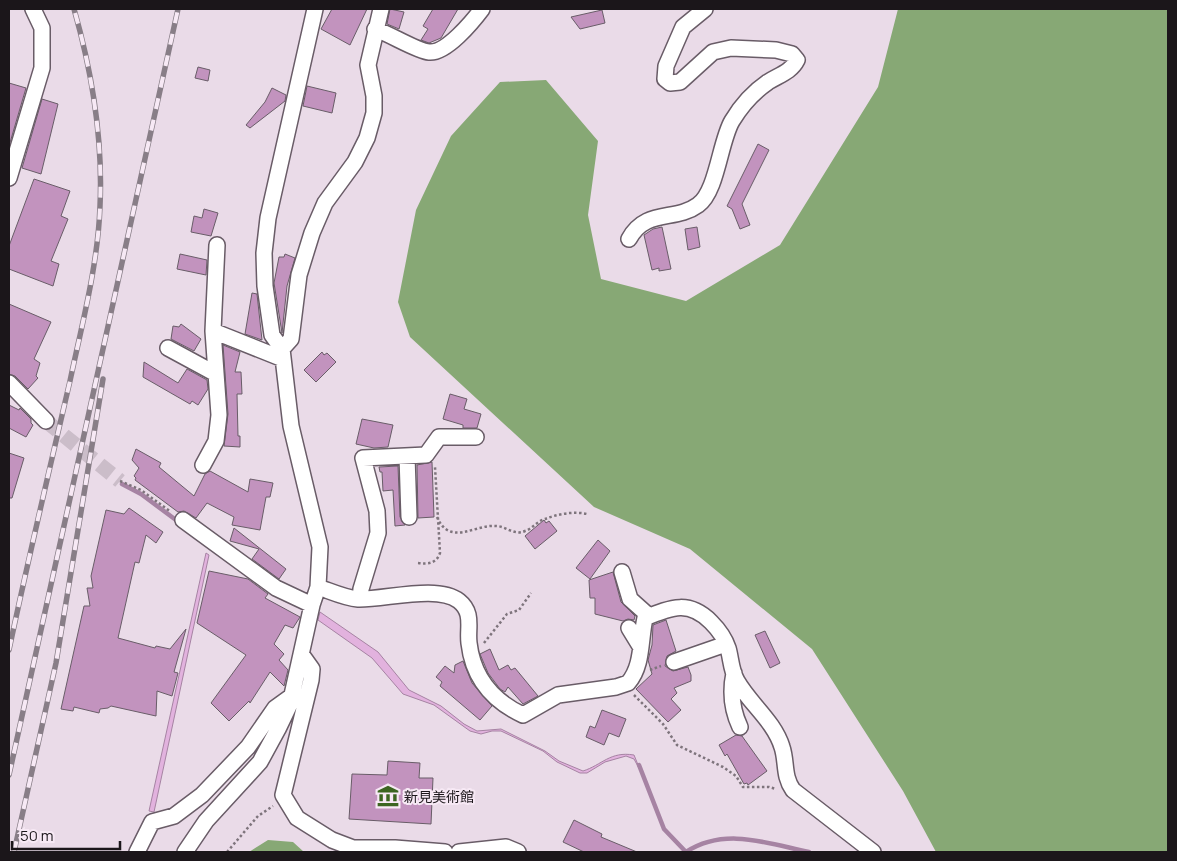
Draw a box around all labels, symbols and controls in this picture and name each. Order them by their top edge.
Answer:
museum icon: 新見美術館 [375,783,401,809]
place label: 新見美術館 [404,787,474,806]
scale bar [12,818,120,850]
text: 50 m [20,825,54,846]

